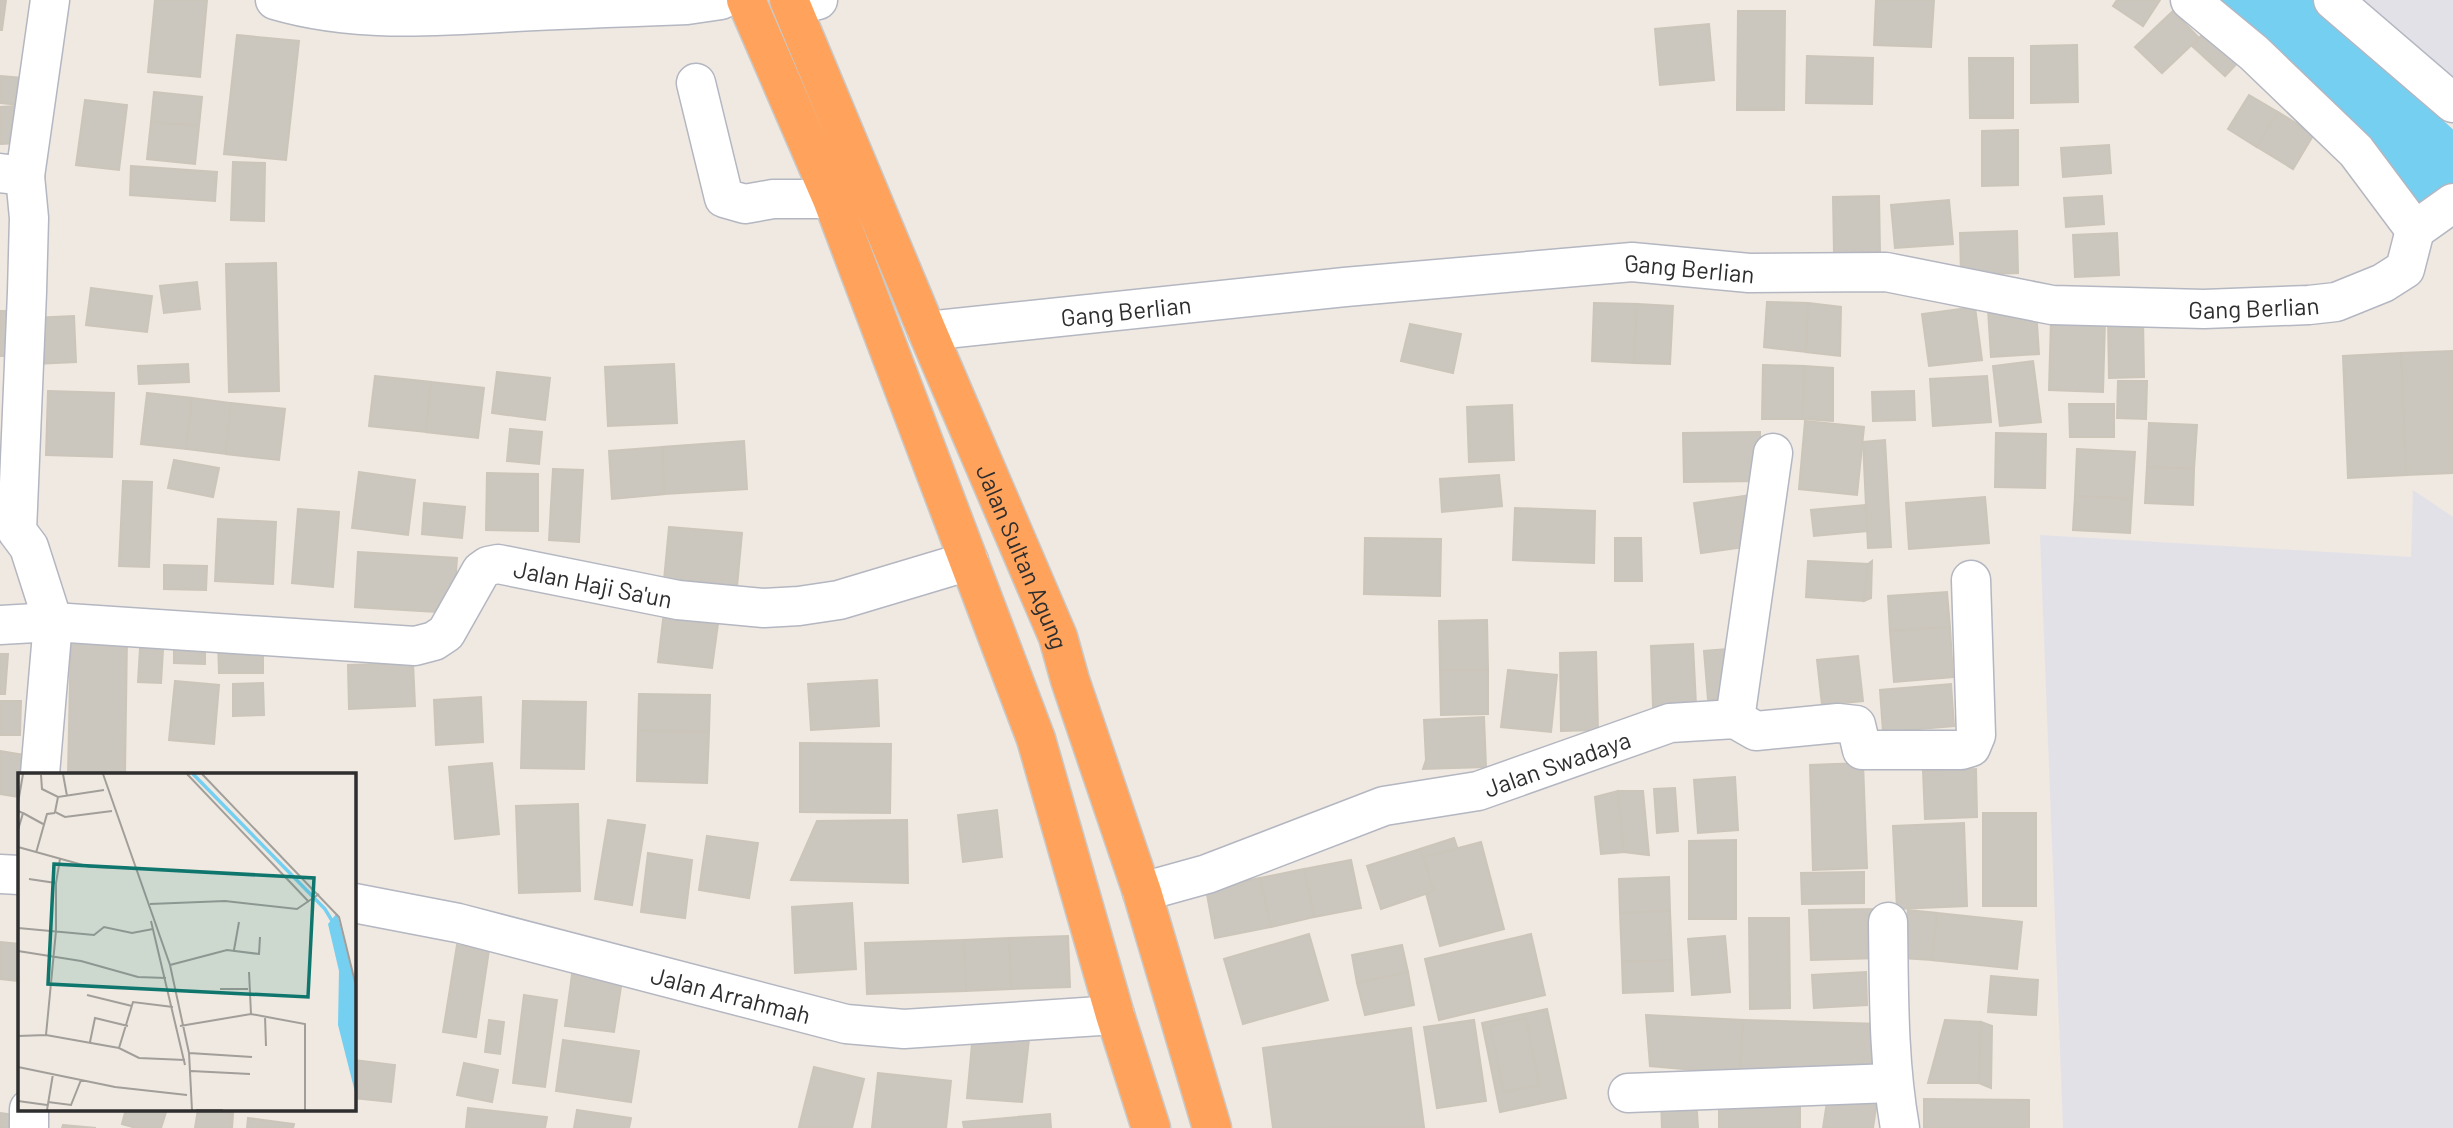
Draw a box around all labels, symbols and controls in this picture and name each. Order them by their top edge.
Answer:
street label: Gang Berlian [1623,247,1756,288]
street label: Gang Berlian [1059,289,1192,331]
street label: Gang Berlian [2188,289,2321,324]
street label: Jalan Sultan Agung [971,460,1075,652]
street label: Jalan Haji Sa'un [511,553,675,613]
street label: Jalan Swadaya [1480,724,1634,802]
inset map [18,773,355,1110]
street label: Jalan Arrahmah [648,959,814,1029]

